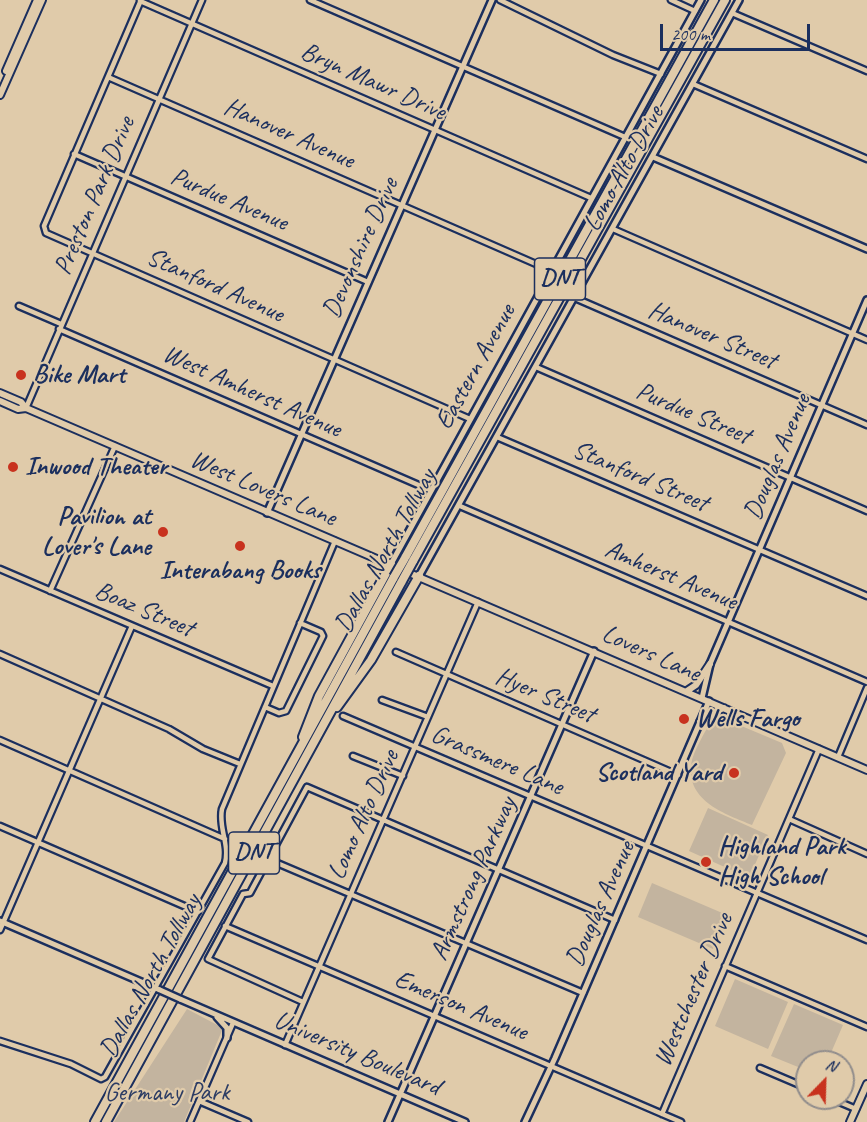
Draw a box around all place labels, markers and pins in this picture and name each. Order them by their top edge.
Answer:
place label: Bike Mart [33,359,125,391]
marker: Bike Mart [14,368,28,382]
place label: Inwood Theater [25,451,167,483]
marker: Inwood Theater [6,460,20,474]
place label: Pavilion at Lover's Lane [42,501,151,562]
marker: Pavilion at Lover's Lane [156,525,170,539]
marker: Interabang Books [233,539,247,553]
place label: Interabang Books [160,555,320,587]
place label: Wells Fargo [696,703,800,735]
marker: Wells Fargo [677,712,691,726]
place label: Scotland Yard [596,757,722,789]
marker: Scotland Yard [727,766,741,780]
place label: Highland Park High School [718,831,846,892]
marker: Highland Park High School [699,855,713,869]

